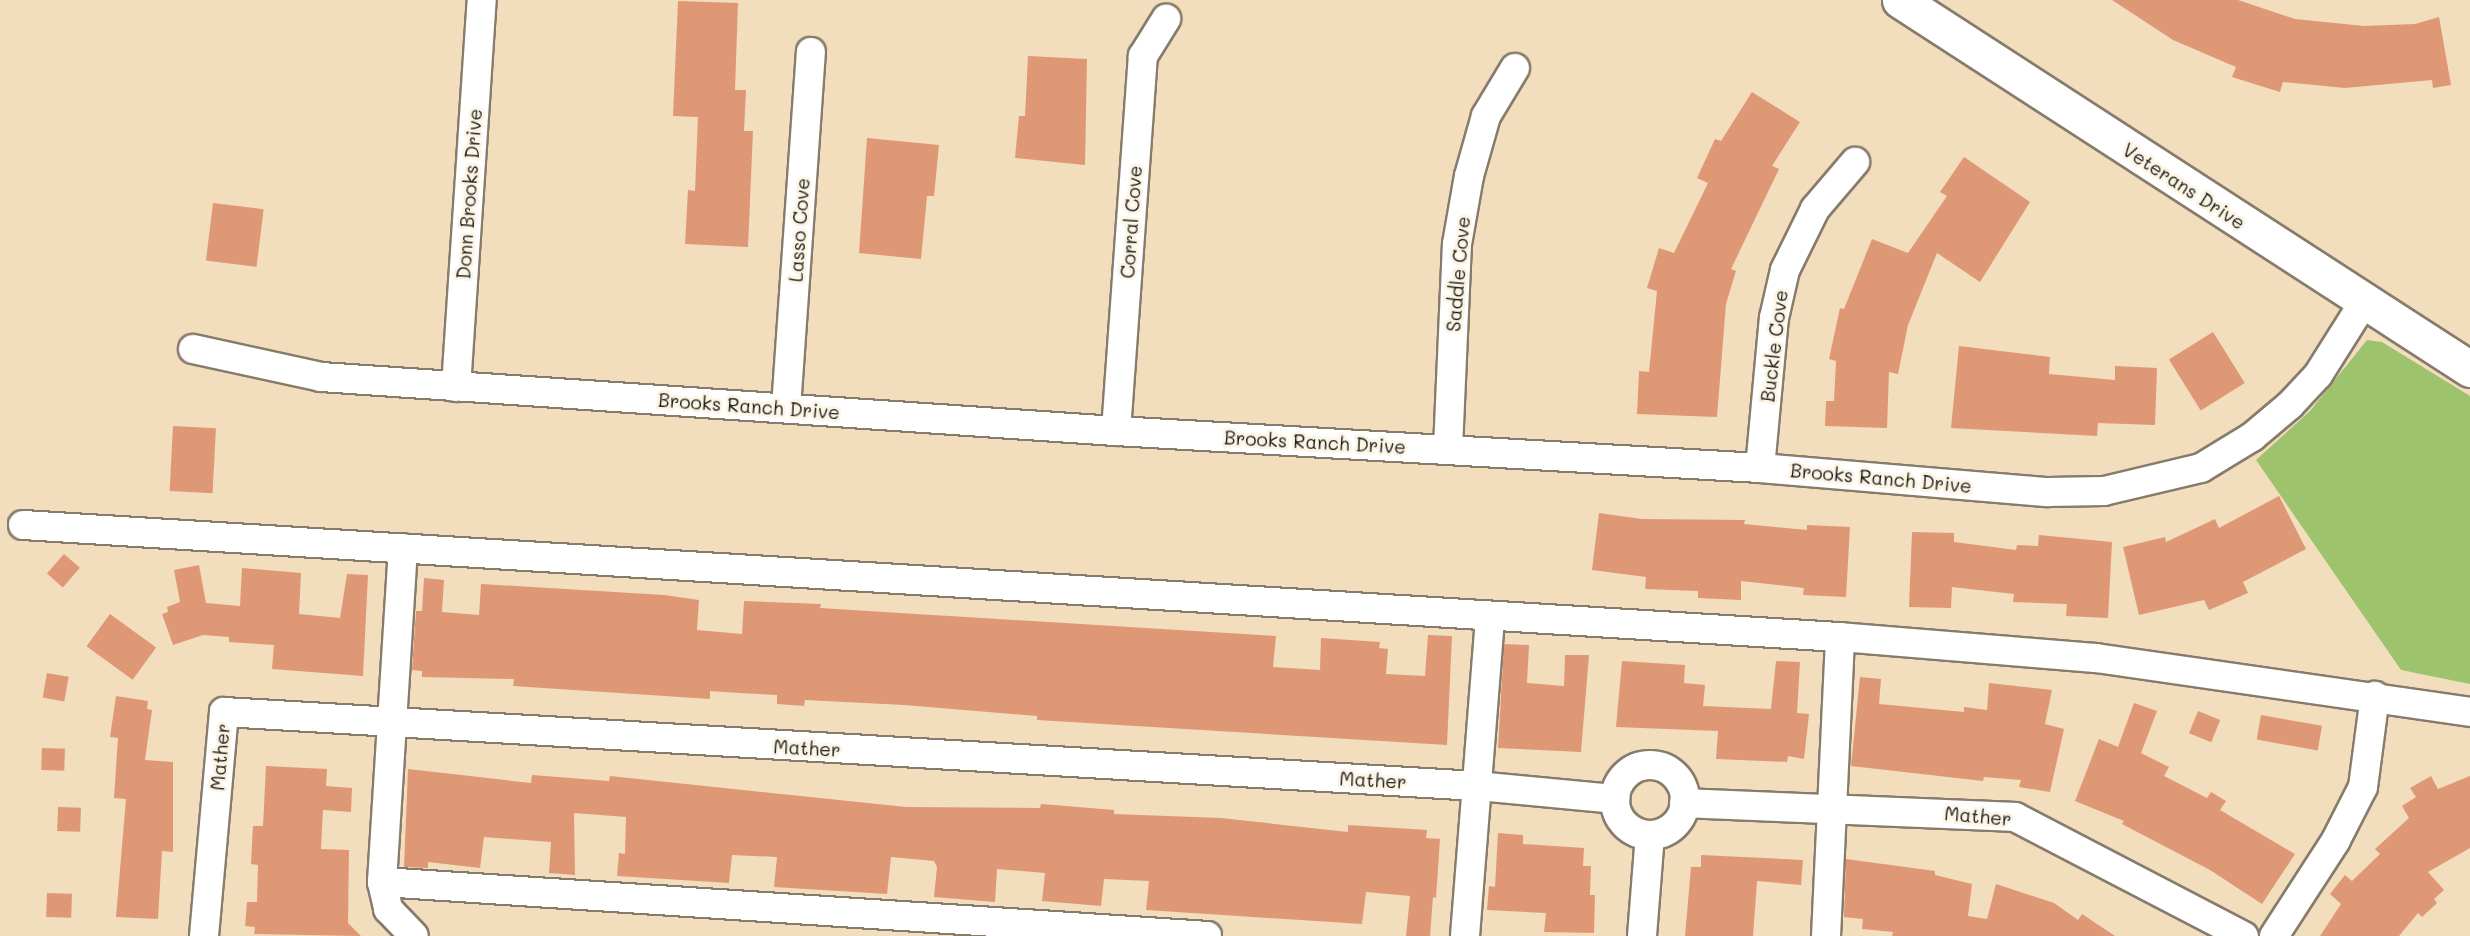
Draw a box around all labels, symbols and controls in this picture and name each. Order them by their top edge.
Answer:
street label: Donn Brooks Drive [452,108,486,280]
street label: Veterans Drive [2118,138,2250,234]
street label: Corral Cove [1116,165,1146,279]
street label: Lasso Cove [784,177,814,283]
street label: Saddle Cove [1442,215,1474,333]
street label: Buckle Cove [1756,289,1792,403]
street label: Brooks Ranch Drive [657,388,841,424]
street label: Brooks Ranch Drive [1224,426,1406,458]
street label: Brooks Ranch Drive [1789,459,1973,497]
street label: Mather [206,722,234,792]
street label: Mather [773,735,841,761]
street label: Mather [1339,767,1407,793]
street label: Mather [1943,802,2013,830]

